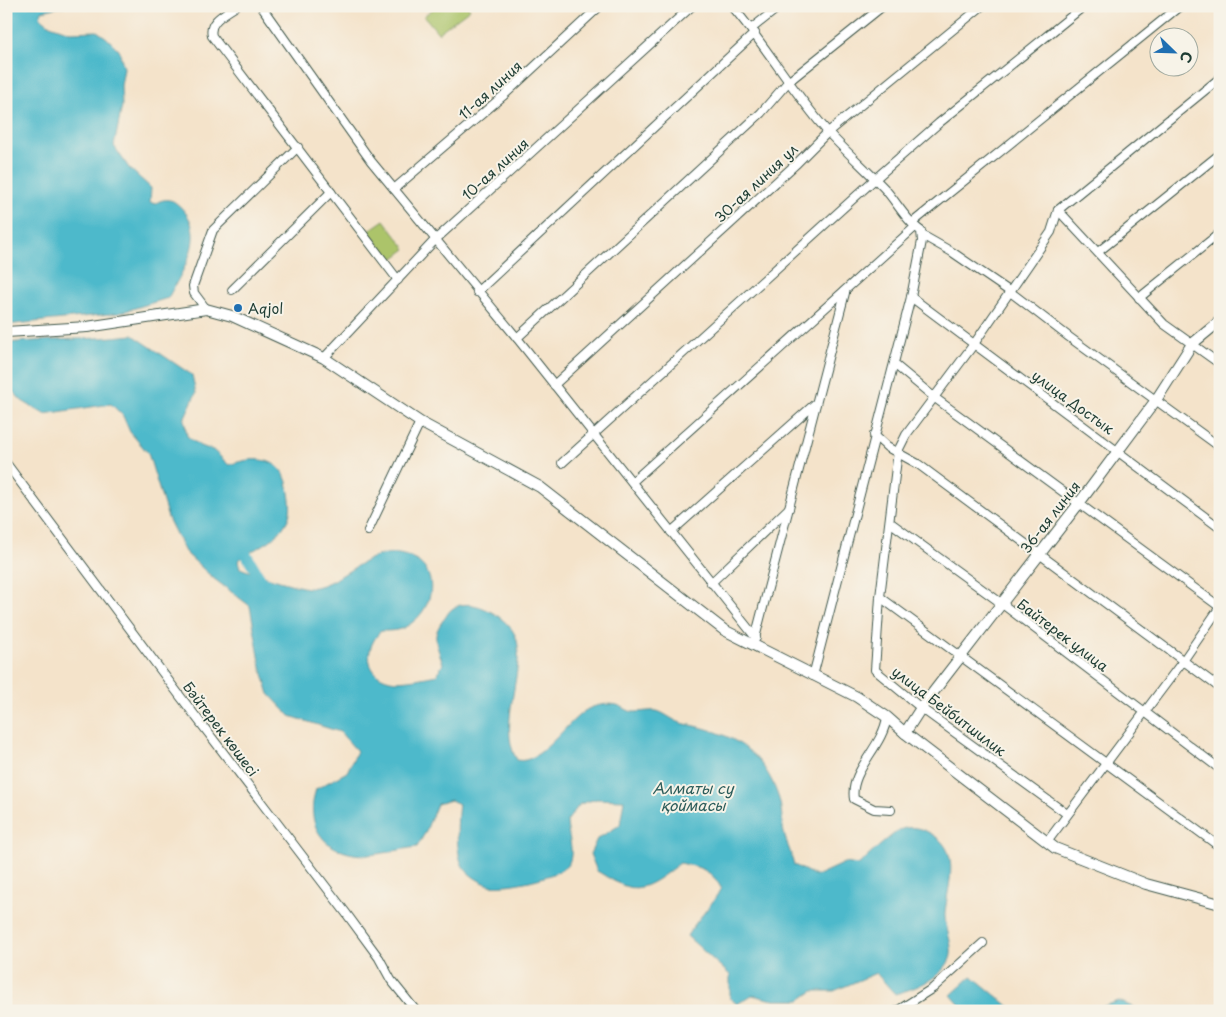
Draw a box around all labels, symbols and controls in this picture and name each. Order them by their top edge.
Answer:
north arrow [1148,28,1198,78]
text: С [1175,48,1198,66]
street label: 11-ая линия [453,56,527,124]
street label: 10-ая линия [457,133,533,205]
street label: 30-ая линия ул [710,139,802,227]
place label: Aqjol [248,298,283,319]
marker: Aqjol [232,302,244,314]
street label: улица Достык [1027,365,1119,439]
street label: 36-ая линия [1015,476,1085,558]
street label: Байтерек улица [1013,594,1113,676]
street label: улица Бейбитшилик [887,661,1011,761]
street label: Бәйтерек көшесі [178,677,264,781]
water label: Алматы су қоймасы [653,776,735,816]

